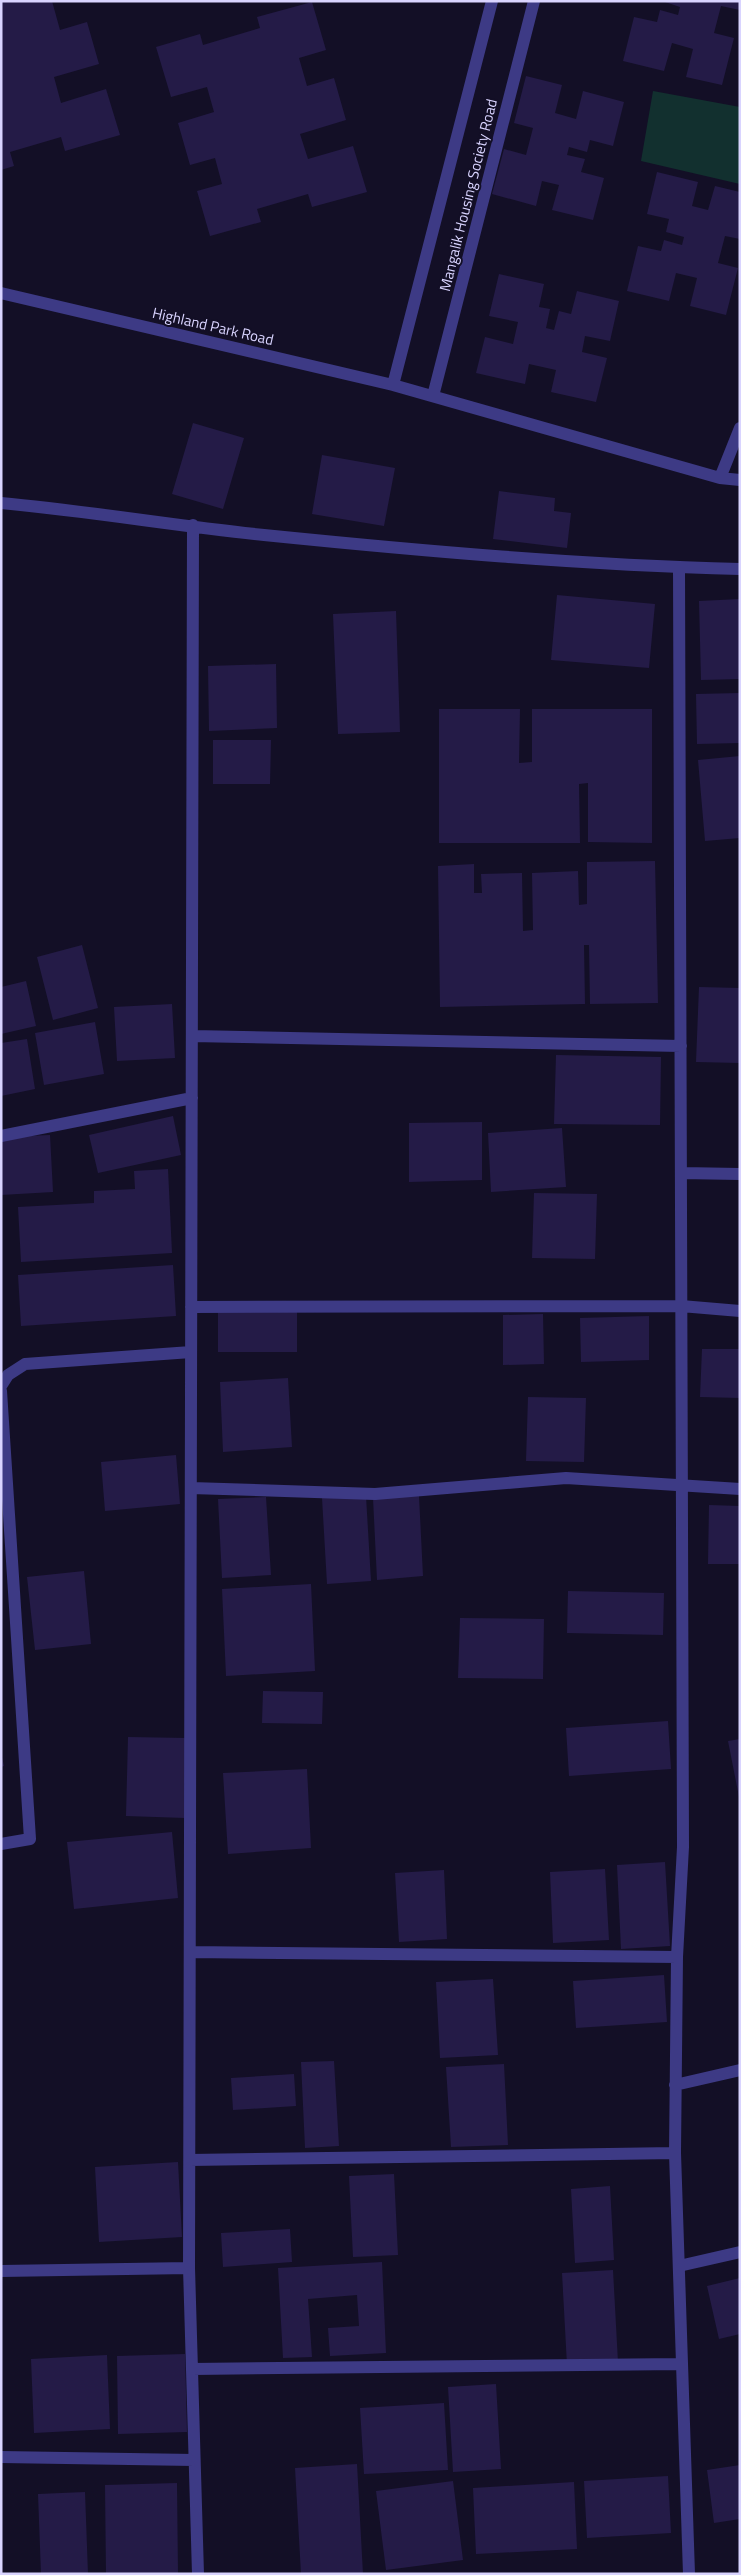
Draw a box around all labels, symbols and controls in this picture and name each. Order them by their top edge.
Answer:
street label: Mangalik Housing Society Road [433,96,503,294]
street label: Highland Park Road [150,301,276,351]

